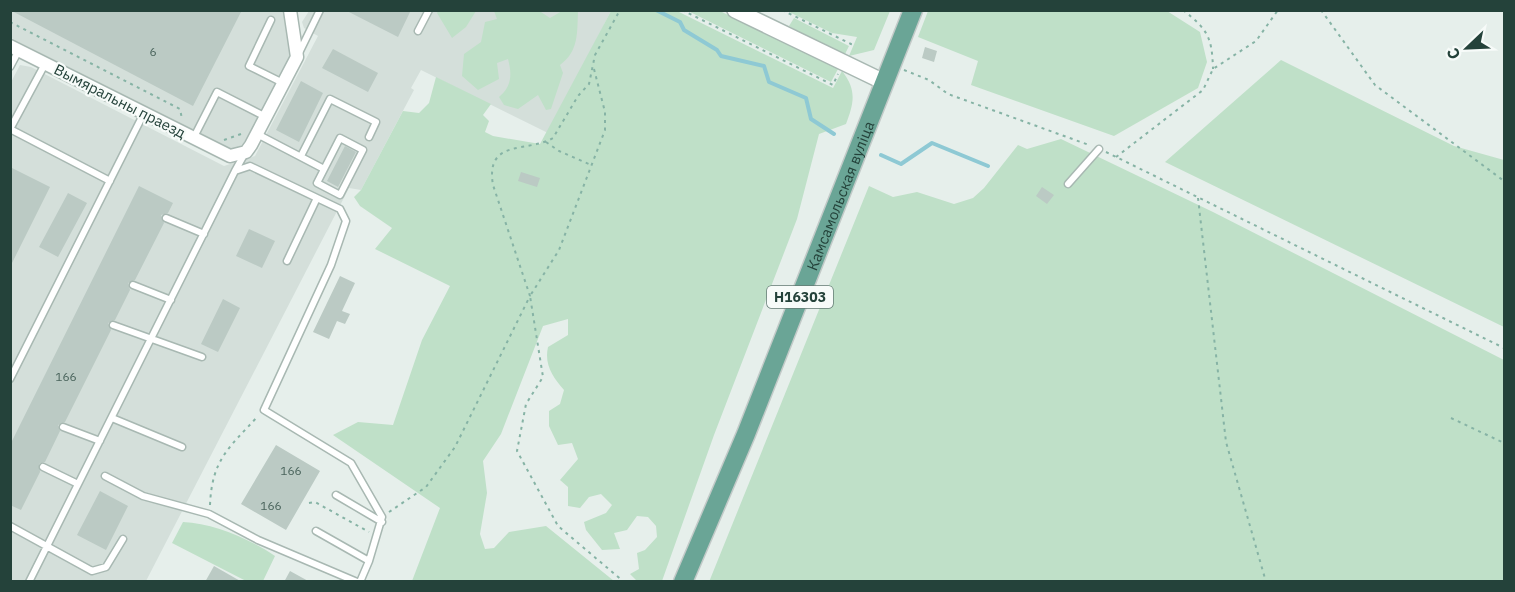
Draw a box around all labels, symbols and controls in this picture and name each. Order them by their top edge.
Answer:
north arrow [1437,18,1497,78]
house number: 6 [149,44,157,59]
text: С [1442,45,1464,63]
street label: Вымяральны праезд [51,60,189,143]
street label: Камсамольская вуліца [802,118,878,273]
road number: Н16303 [767,286,833,308]
house number: 166 [55,369,77,384]
house number: 166 [280,463,302,478]
house number: 166 [260,498,282,513]

